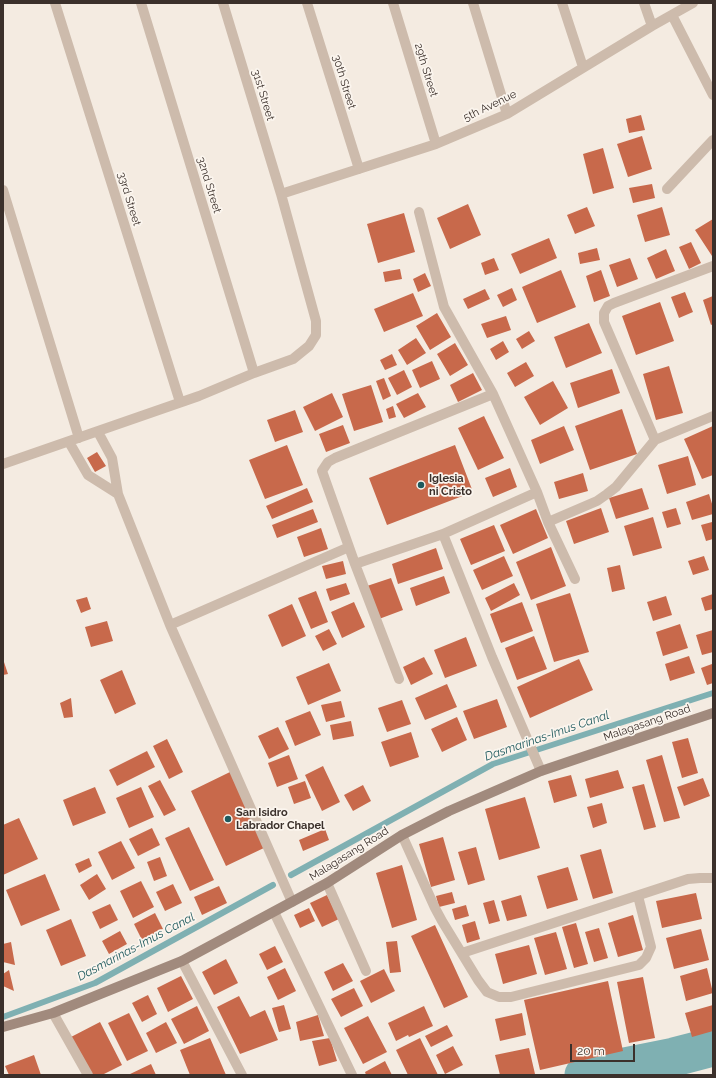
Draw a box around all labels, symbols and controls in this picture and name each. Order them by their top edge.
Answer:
street label: 29th Street [412,41,440,99]
street label: 30th Street [330,53,358,111]
street label: 31st Street [249,68,277,122]
street label: 5th Avenue [461,87,519,125]
street label: 32nd Street [194,155,224,215]
street label: 33rd Street [115,170,143,228]
place label: Iglesia ni Cristo [429,472,472,498]
marker: Iglesia ni Cristo [416,480,426,490]
street label: Malagasang Road [602,702,692,744]
water label: Dasmarinas-Imus Canal [483,708,611,764]
place label: San Isidro Labrador Chapel [236,806,324,832]
marker: San Isidro Labrador Chapel [223,814,233,824]
street label: Malagasang Road [307,824,391,884]
water label: Dasmarinas-Imus Canal [75,910,197,984]
scale bar [572,1036,637,1062]
text: 20 m [577,1044,605,1058]

